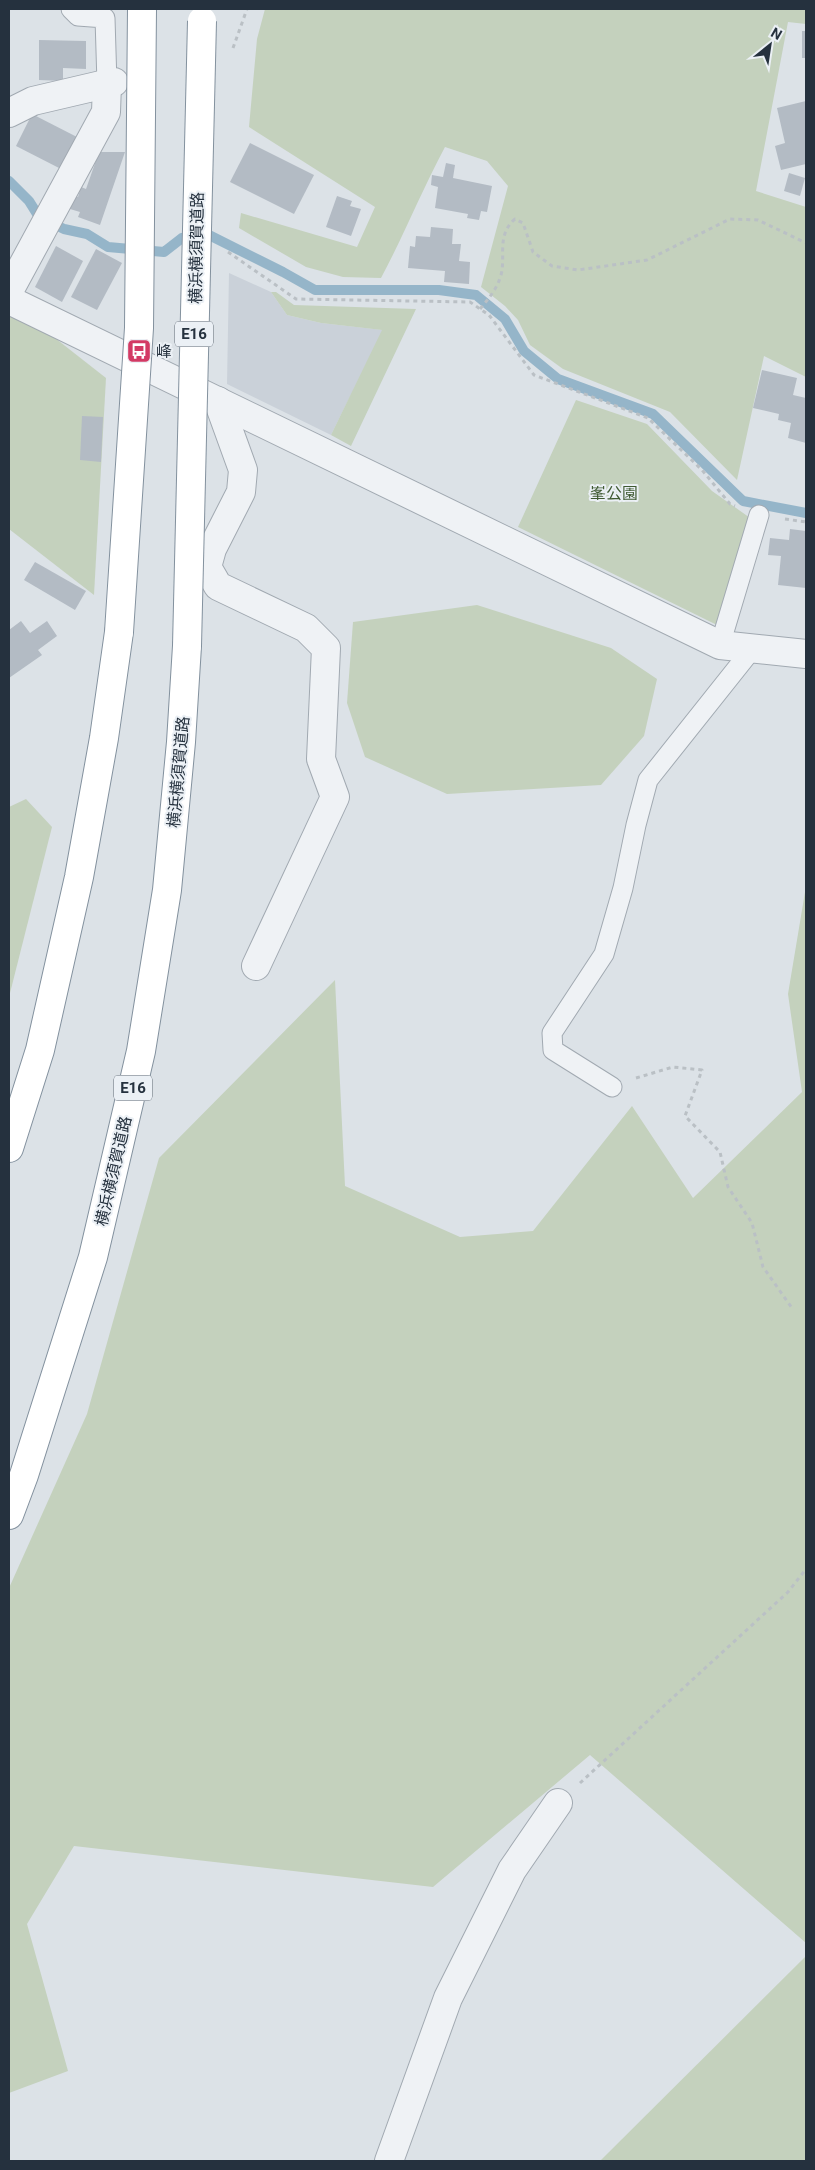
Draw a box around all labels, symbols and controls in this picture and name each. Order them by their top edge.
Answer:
north arrow [745,20,795,70]
text: N [768,24,785,43]
street label: 横浜横須賀道路 [186,192,207,304]
road number: E16 [175,322,213,346]
bus stop icon: 峰 [126,338,152,364]
place label: 峰 [156,342,172,361]
park label: 峯公園 [590,484,638,503]
street label: 横浜横須賀道路 [164,715,193,829]
road number: E16 [114,1076,152,1100]
street label: 横浜横須賀道路 [92,1114,135,1228]

